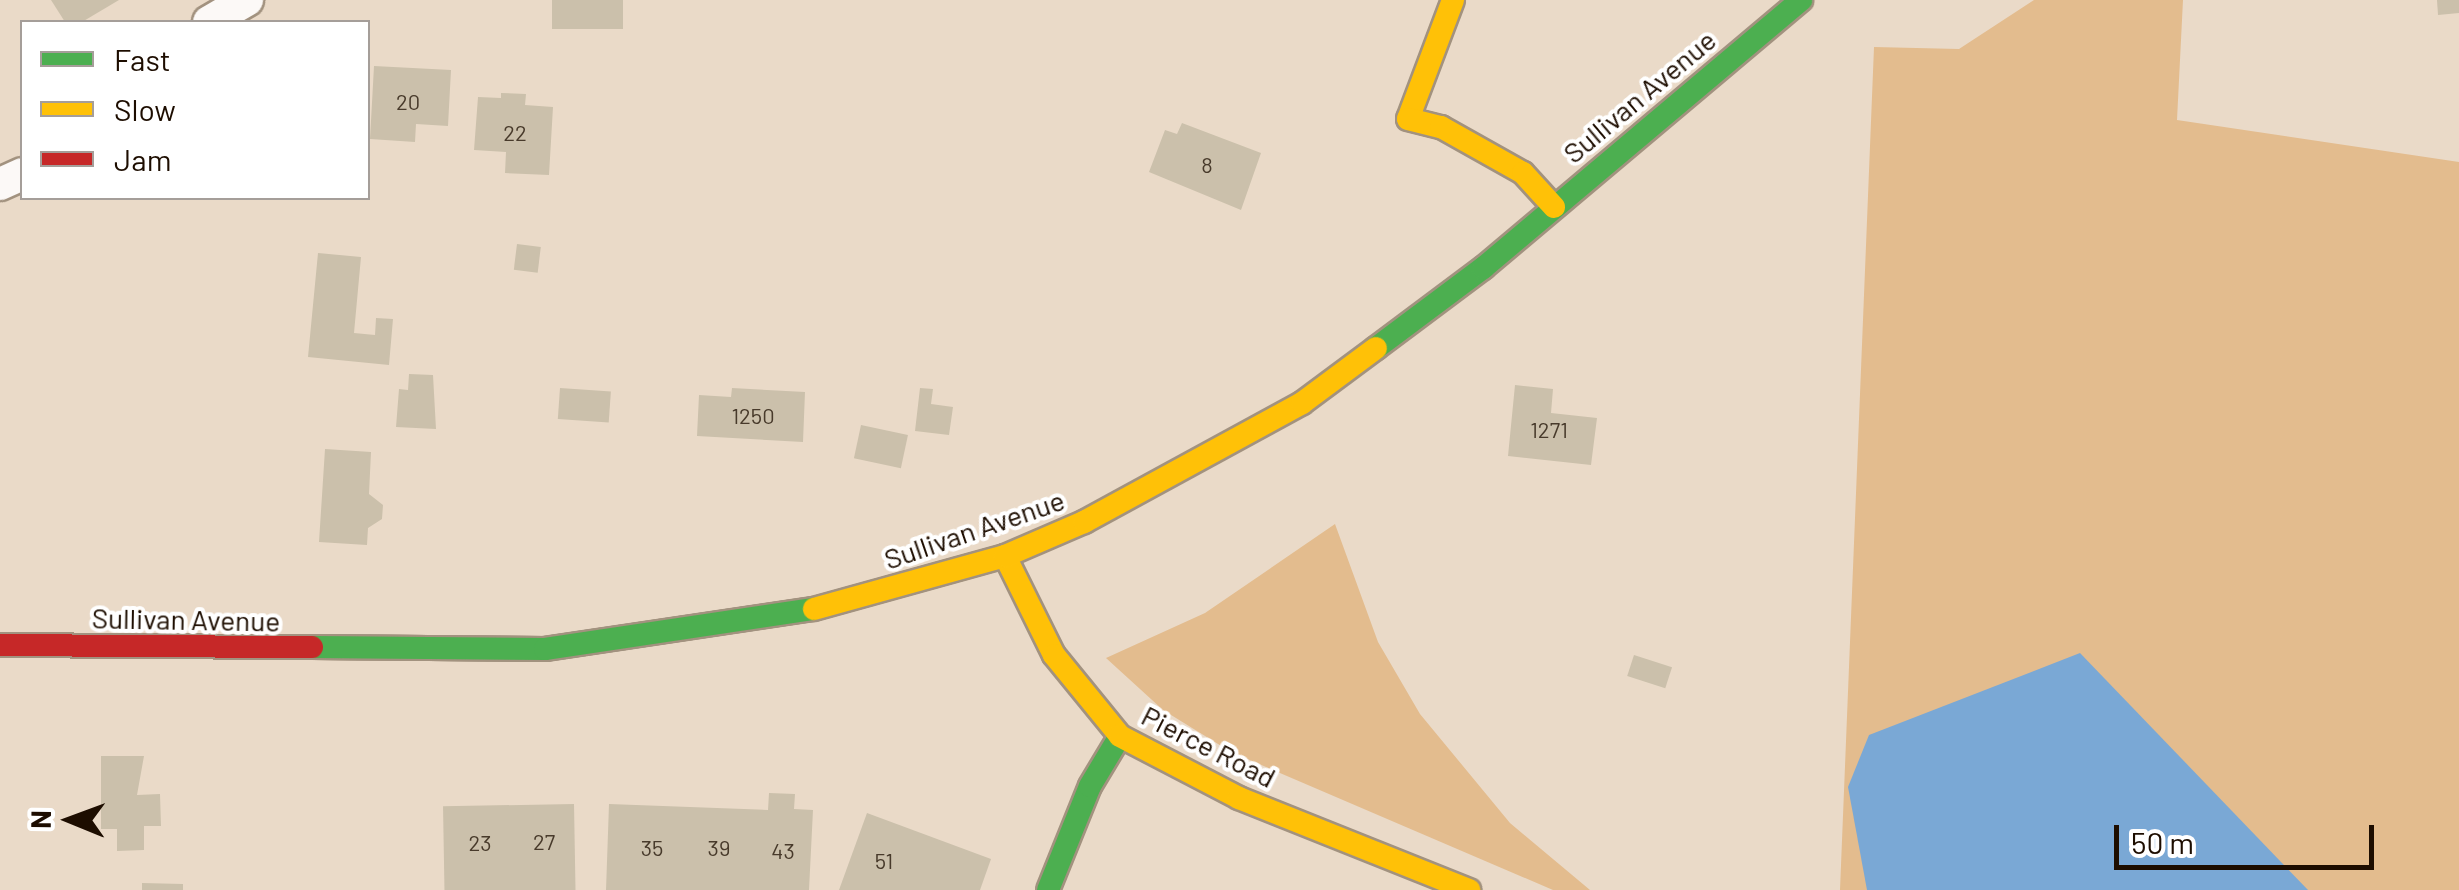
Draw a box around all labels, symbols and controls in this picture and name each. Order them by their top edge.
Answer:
legend [20,20,370,200]
street label: Sullivan Avenue [1556,23,1722,169]
text: Fast [114,41,171,77]
house number: 20 [396,89,420,115]
text: Slow [114,91,176,127]
house number: 22 [503,120,527,146]
text: Jam [114,141,171,177]
house number: 8 [1201,152,1213,178]
house number: 1250 [731,403,775,429]
house number: 1271 [1530,417,1568,443]
street label: Sullivan Avenue [879,482,1069,576]
street label: Sullivan Avenue [92,601,280,637]
street label: Pierce Road [1137,698,1281,794]
north arrow [20,770,120,870]
scale bar [2119,805,2379,867]
text: N [23,810,57,829]
text: 50 m [2131,824,2194,860]
house number: 27 [533,829,555,855]
house number: 23 [469,830,491,856]
house number: 35 [641,835,663,861]
house number: 39 [708,835,730,861]
house number: 43 [771,838,795,864]
house number: 51 [875,848,893,874]

